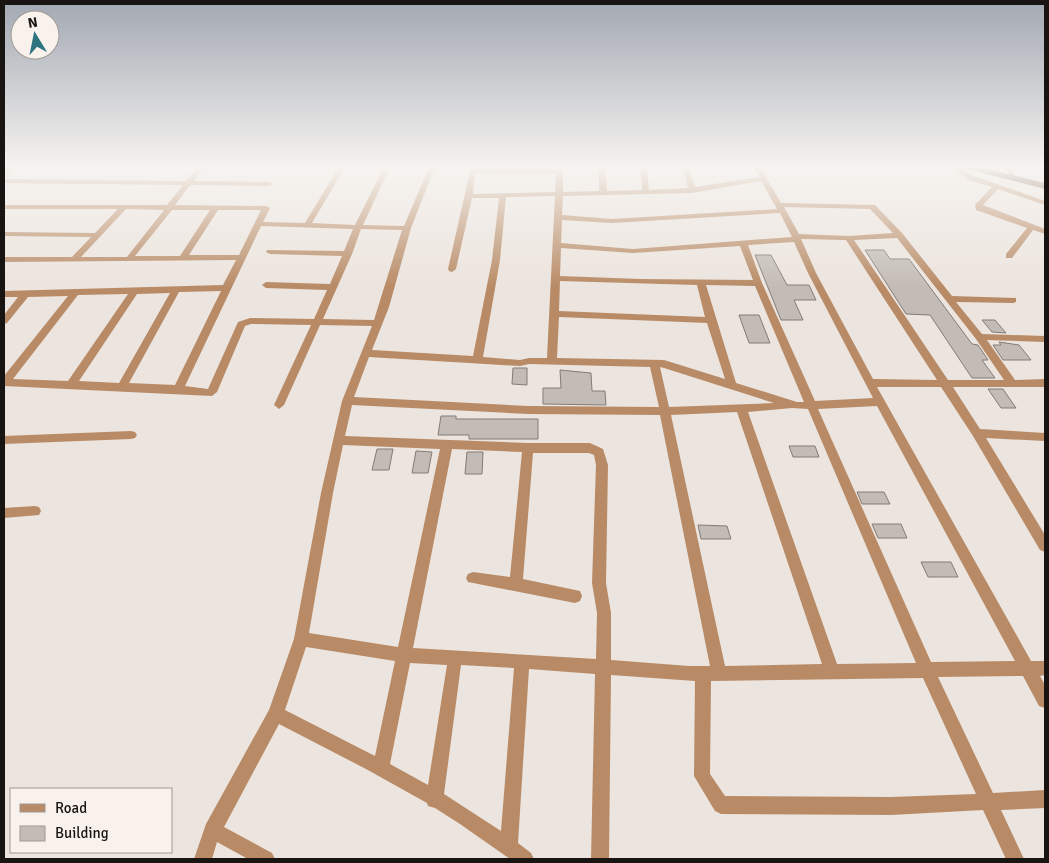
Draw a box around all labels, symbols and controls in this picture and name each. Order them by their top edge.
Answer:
north arrow [10,10,60,60]
text: N [27,13,39,32]
legend [10,788,172,853]
text: Road [55,799,87,817]
text: Building [55,824,109,842]

